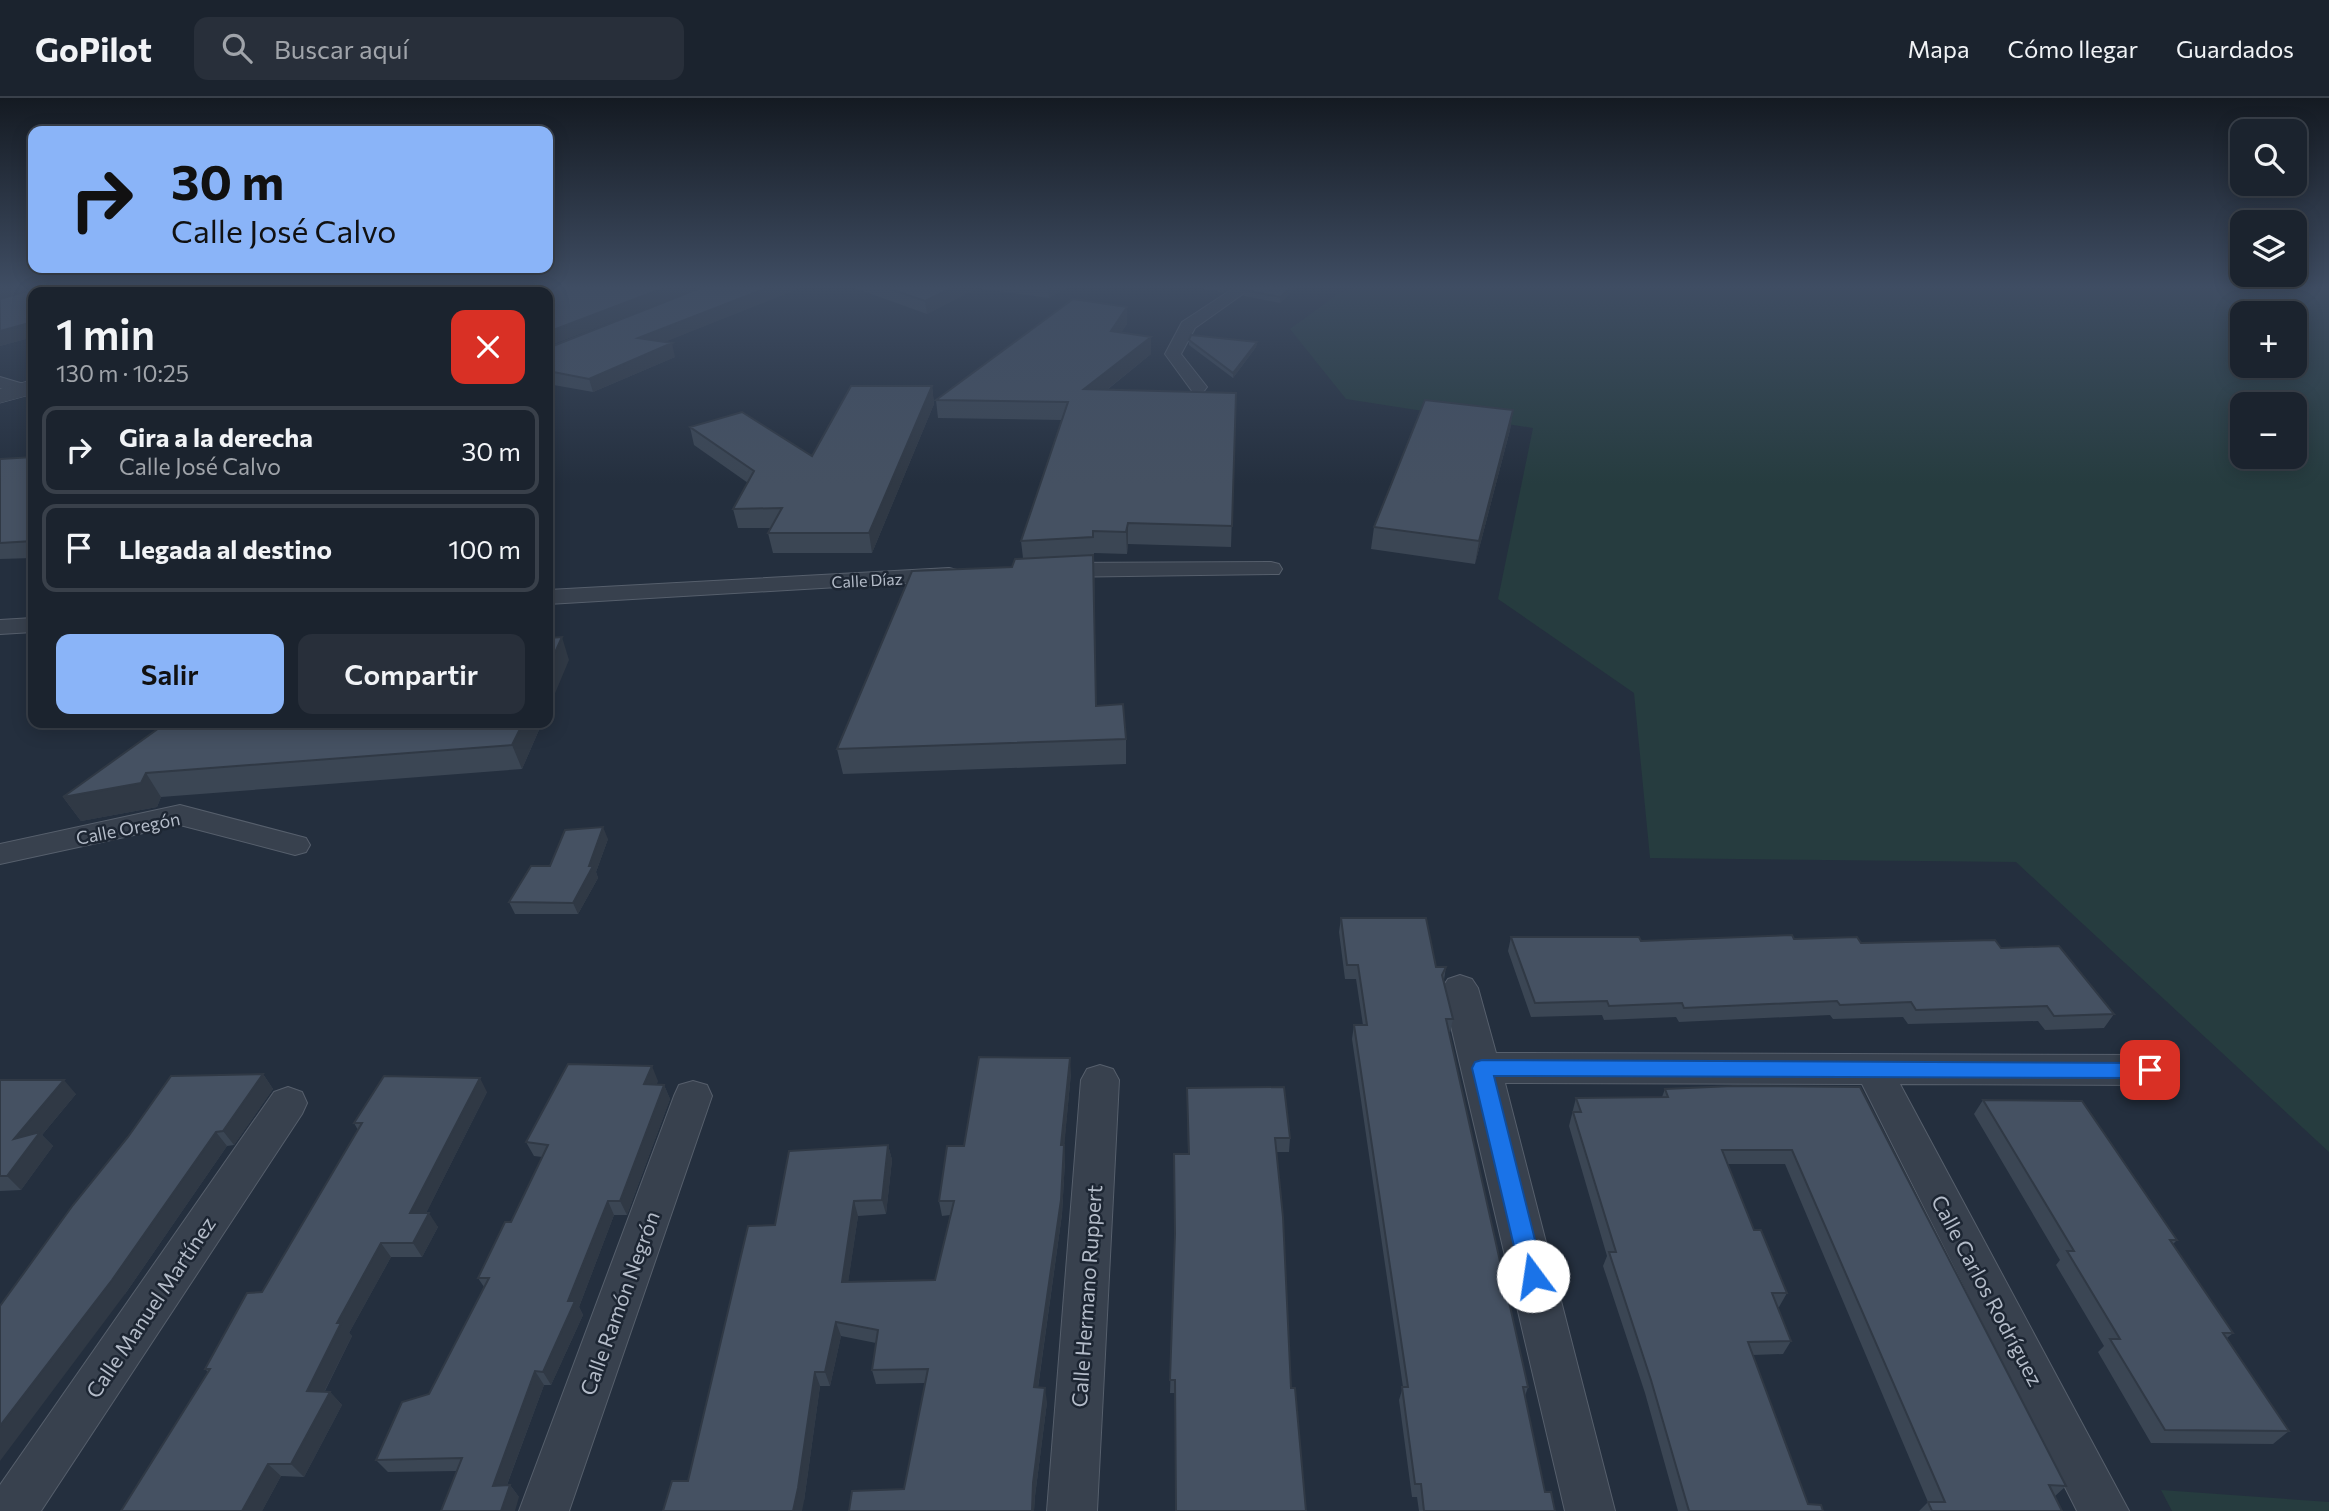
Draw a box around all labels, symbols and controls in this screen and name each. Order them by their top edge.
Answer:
search box [194,17,684,80]
text: GoPilot [35,28,152,69]
icon: search [218,29,256,67]
text: Buscar aquí [274,33,409,64]
text: Mapa [1907,34,1970,63]
text: Cómo llegar [2008,34,2138,63]
text: Guardados [2176,34,2294,63]
map controls [2230,119,2307,469]
button: search [2230,119,2307,196]
text: 30 m [171,150,284,210]
icon: right [56,154,147,245]
text: Calle José Calvo [171,210,396,250]
button: layers [2230,210,2307,287]
button: + [2230,301,2307,378]
text: 1 min [56,307,155,359]
button: close [451,310,525,384]
text: 130 m · 10:25 [56,359,189,387]
button: − [2230,392,2307,469]
text: Gira a la derecha [119,421,313,452]
icon: right [60,431,98,469]
text: 30 m [462,435,521,466]
text: Calle José Calvo [119,452,281,480]
icon: arrive [60,529,98,567]
text: Llegada al destino [119,533,332,564]
text: 100 m [448,533,521,564]
street label: Calle Díaz [831,569,903,591]
button: Salir [56,634,284,714]
button: Compartir [298,634,525,714]
street label: Calle Oregón [74,807,182,849]
pin [2120,1040,2180,1100]
icon: arrive [2131,1051,2169,1089]
street label: Calle Hermano Ruppert [1066,1184,1106,1408]
street label: Calle Carlos Rodríguez [1927,1190,2049,1390]
street label: Calle Ramón Negrón [574,1208,664,1398]
street label: Calle Manuel Martínez [80,1212,220,1402]
position arrow [1496,1239,1570,1313]

